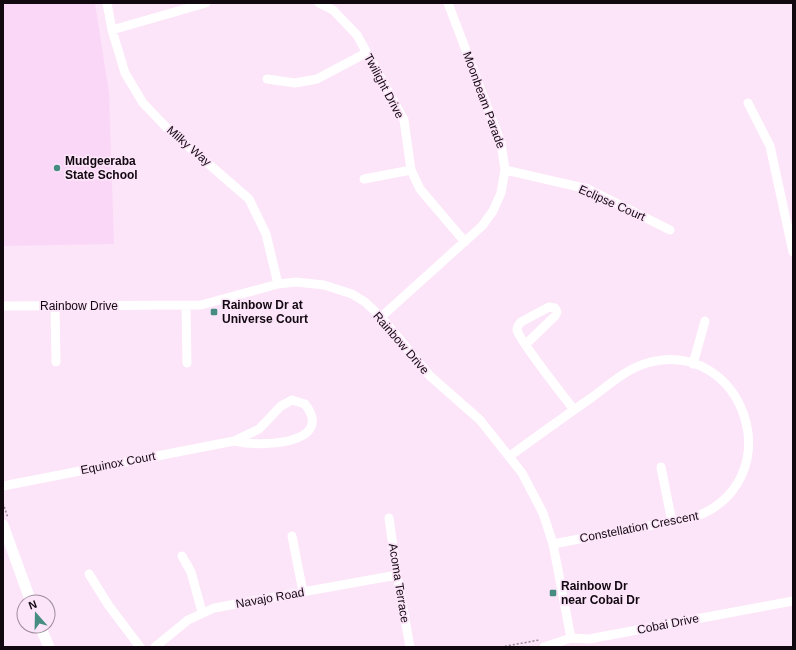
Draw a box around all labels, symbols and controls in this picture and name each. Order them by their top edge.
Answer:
street label: Moonbeam Parade [460,50,508,151]
street label: Twilight Drive [361,51,407,121]
street label: Milky Way [164,123,214,169]
place label: Mudgeeraba State School [65,154,138,182]
marker: Mudgeeraba State School [52,163,62,173]
street label: Eclipse Court [577,182,648,224]
place label: Rainbow Dr at Universe Court [222,298,308,326]
street label: Rainbow Drive [40,299,118,313]
marker: Rainbow Dr at Universe Court [209,307,219,317]
street label: Rainbow Drive [370,309,432,377]
street label: Equinox Court [79,449,157,477]
street label: Constellation Crescent [578,508,700,545]
street label: Acoma Terrace [386,542,412,624]
place label: Rainbow Dr near Cobai Dr [561,579,640,607]
street label: Navajo Road [235,585,305,611]
marker: Rainbow Dr near Cobai Dr [548,588,558,598]
north arrow [16,594,56,634]
text: N [27,598,38,612]
street label: Cobai Drive [636,611,700,637]

